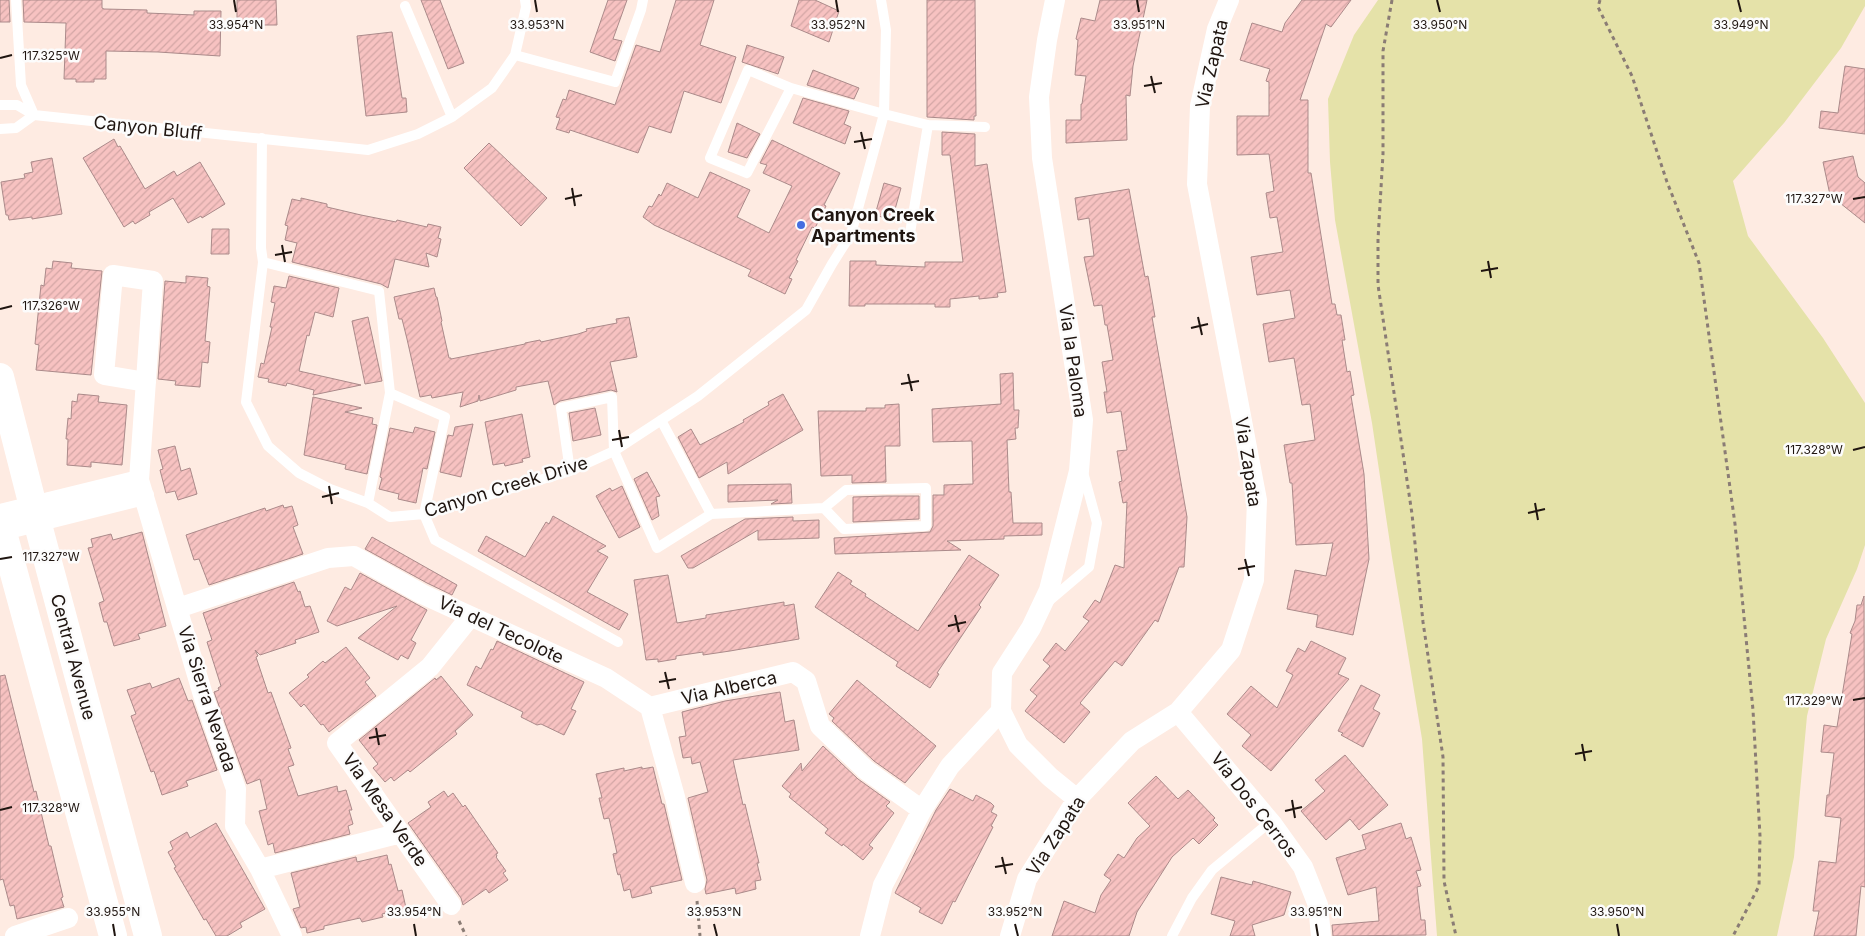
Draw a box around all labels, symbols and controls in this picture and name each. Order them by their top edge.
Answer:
text: 33.954°N [209,17,263,32]
text: 33.953°N [510,17,564,32]
text: 33.952°N [811,17,865,32]
text: 33.951°N [1113,17,1165,32]
street label: Via Zapata [1191,17,1232,110]
text: 33.950°N [1413,17,1467,32]
text: 33.949°N [1713,17,1769,32]
text: 117.325°W [22,48,80,63]
street label: Canyon Bluff [93,111,204,144]
text: 117.327°W [1786,191,1843,206]
place label: Canyon Creek Apartments [811,204,935,246]
marker: Canyon Creek Apartments [795,219,807,231]
text: 117.326°W [22,298,80,313]
street label: Via la Paloma [1055,303,1092,419]
street label: Via Zapata [1231,415,1266,508]
text: 117.328°W [1785,442,1843,457]
street label: Canyon Creek Drive [421,452,590,521]
text: 117.327°W [23,549,80,564]
street label: Via del Tecolote [435,591,567,668]
street label: Central Avenue [47,592,100,722]
street label: Via Sierra Nevada [174,623,241,775]
street label: Via Alberca [679,666,779,709]
text: 117.329°W [1785,693,1843,708]
street label: Via Dos Cerros [1207,748,1302,862]
street label: Via Mesa Verde [339,749,432,870]
street label: Via Zapata [1022,792,1089,880]
text: 117.328°W [22,800,80,815]
text: 33.955°N [86,904,140,919]
text: 33.954°N [387,904,441,919]
text: 33.953°N [687,904,741,919]
text: 33.952°N [988,904,1042,919]
text: 33.951°N [1290,904,1342,919]
text: 33.950°N [1590,904,1644,919]

